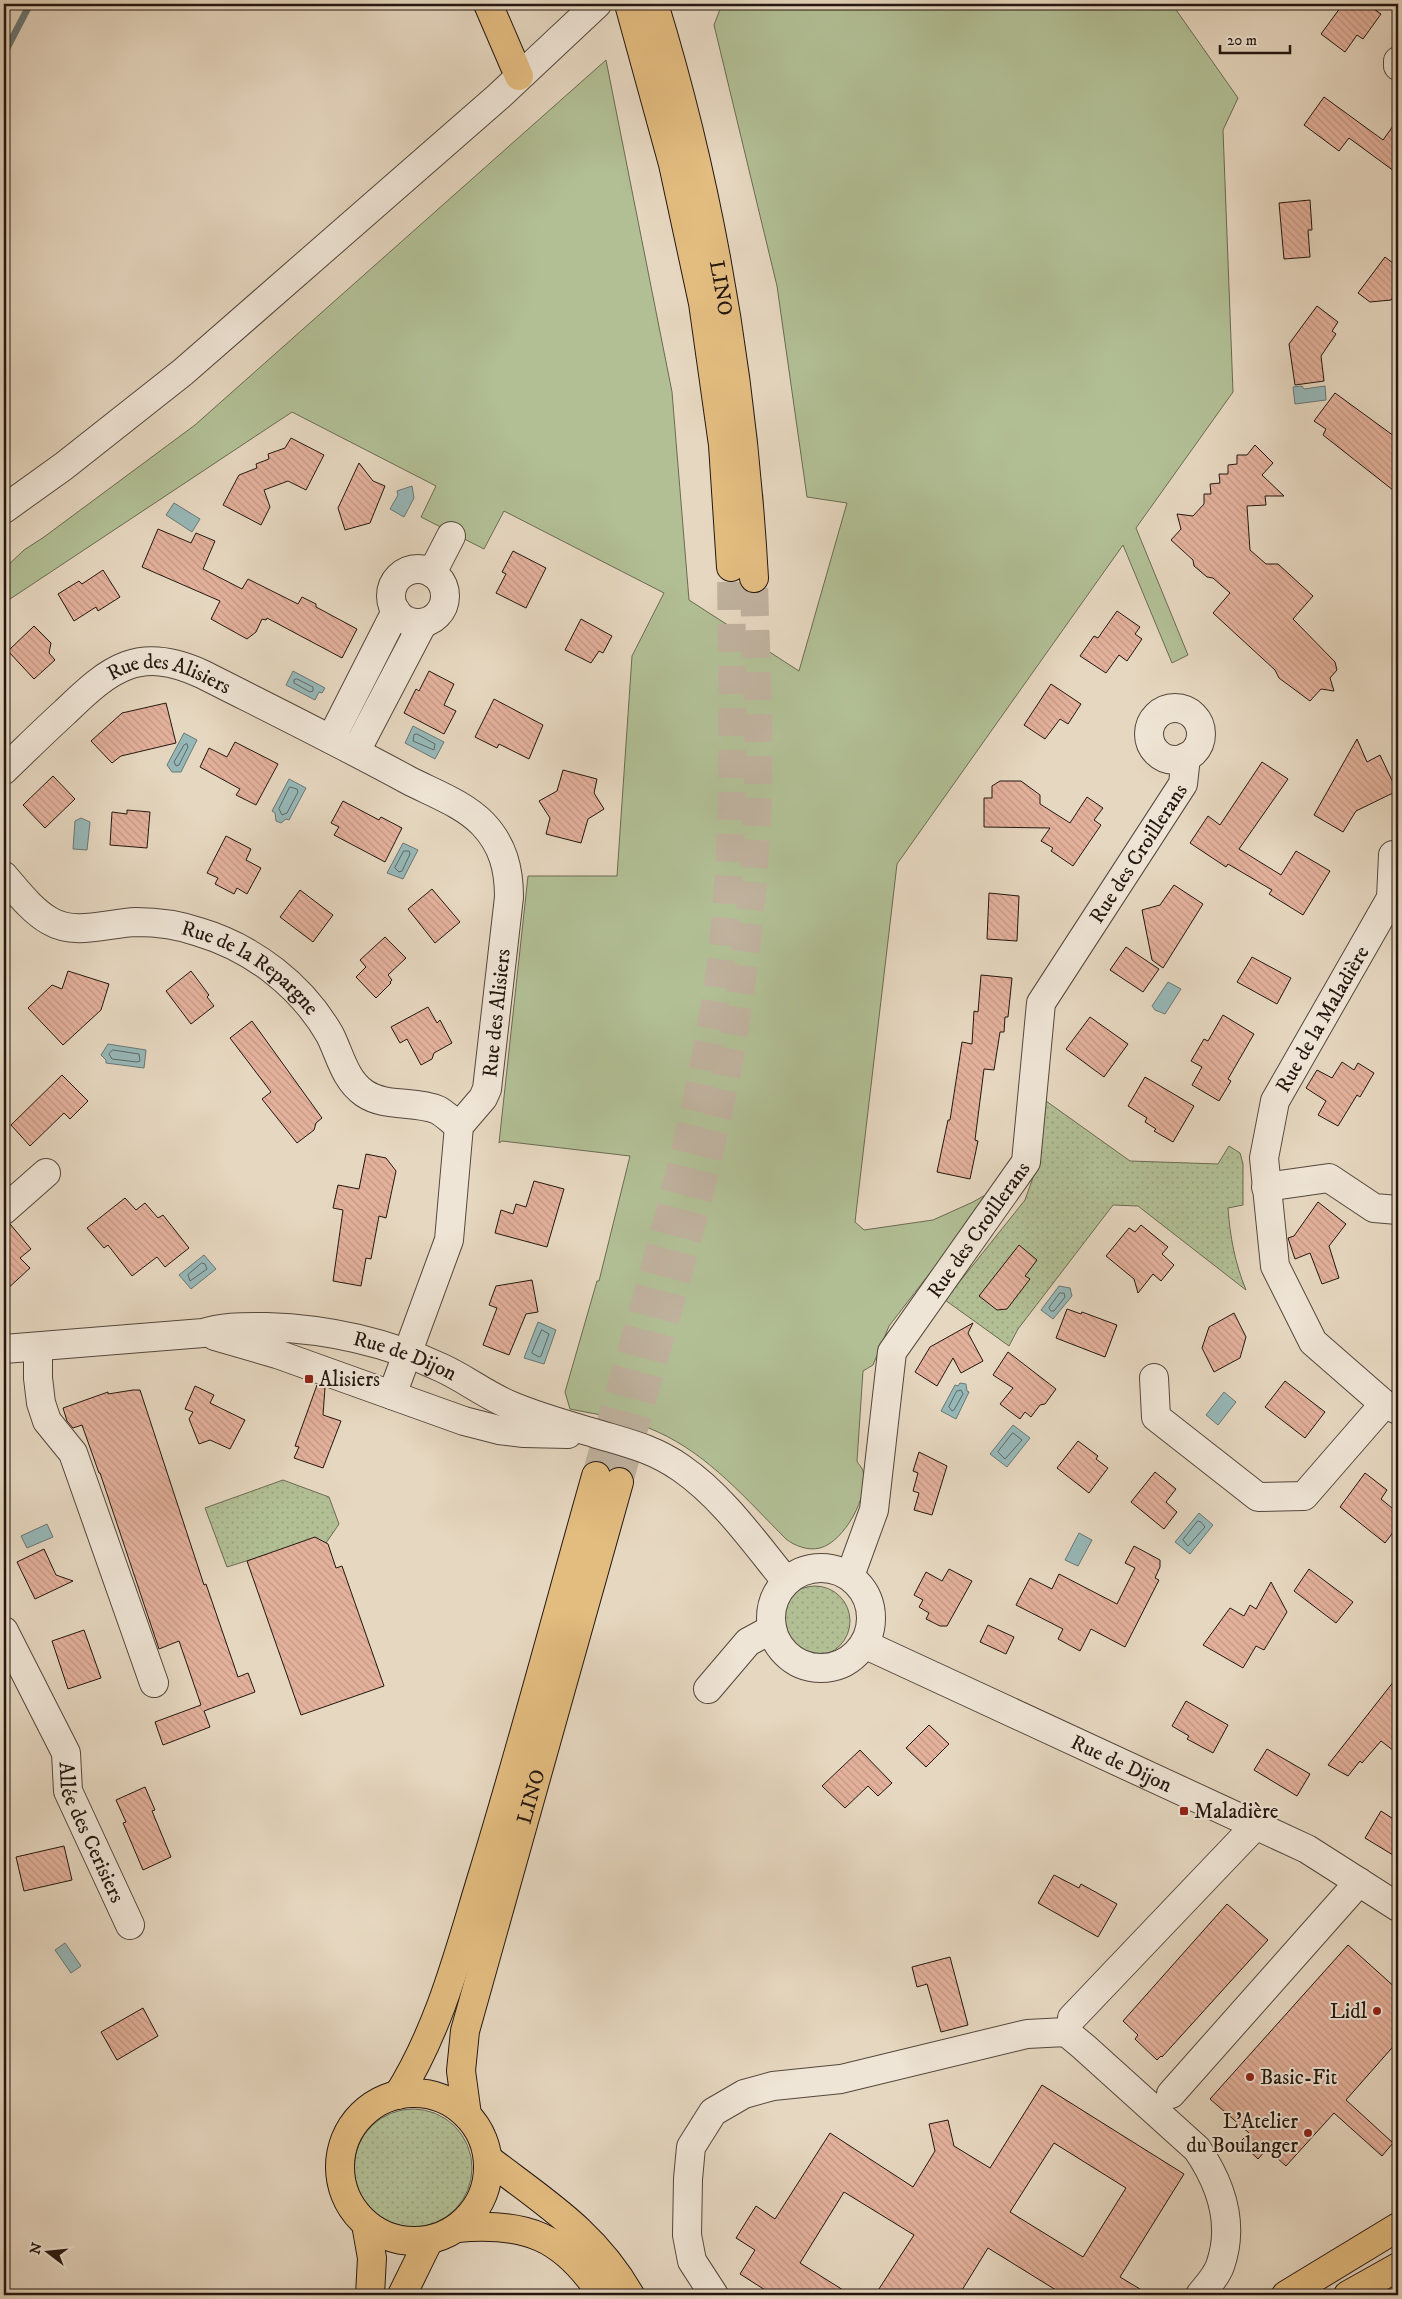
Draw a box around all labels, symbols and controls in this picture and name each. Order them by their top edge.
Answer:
scale bar [1220,22,1290,54]
text: 20 m [1227,31,1257,50]
street label: LINO [703,258,738,318]
street label: Rue des Alisiers [103,649,235,700]
street label: Rue des Croillerans [1084,779,1194,929]
street label: Rue de la Repargne [178,915,324,1021]
street label: Rue de la Maladière [1270,941,1376,1098]
street label: Rue des Alisiers [477,948,517,1079]
street label: Rue des Croillerans [922,1157,1036,1304]
street label: Rue de Dijon [351,1326,461,1387]
place label: Alisiers [319,1367,380,1393]
marker: Alisiers [303,1373,315,1385]
street label: Rue de Dijon [1067,1730,1176,1799]
street label: Allée des Cerisiers [52,1761,130,1907]
street label: LINO [512,1767,552,1827]
place label: Maladière [1194,1799,1279,1825]
marker: Maladière [1178,1805,1190,1817]
place label: Lidl [1330,1999,1368,2025]
marker: Lidl [1371,2005,1383,2017]
place label: Basic-Fit [1260,2065,1337,2091]
marker: Basic-Fit [1244,2071,1256,2083]
place label: L'Atelier du Boulanger [1186,2109,1298,2159]
marker: L'Atelier du Boulanger [1302,2127,1314,2139]
north arrow [22,2226,72,2276]
text: N [26,2240,47,2257]

